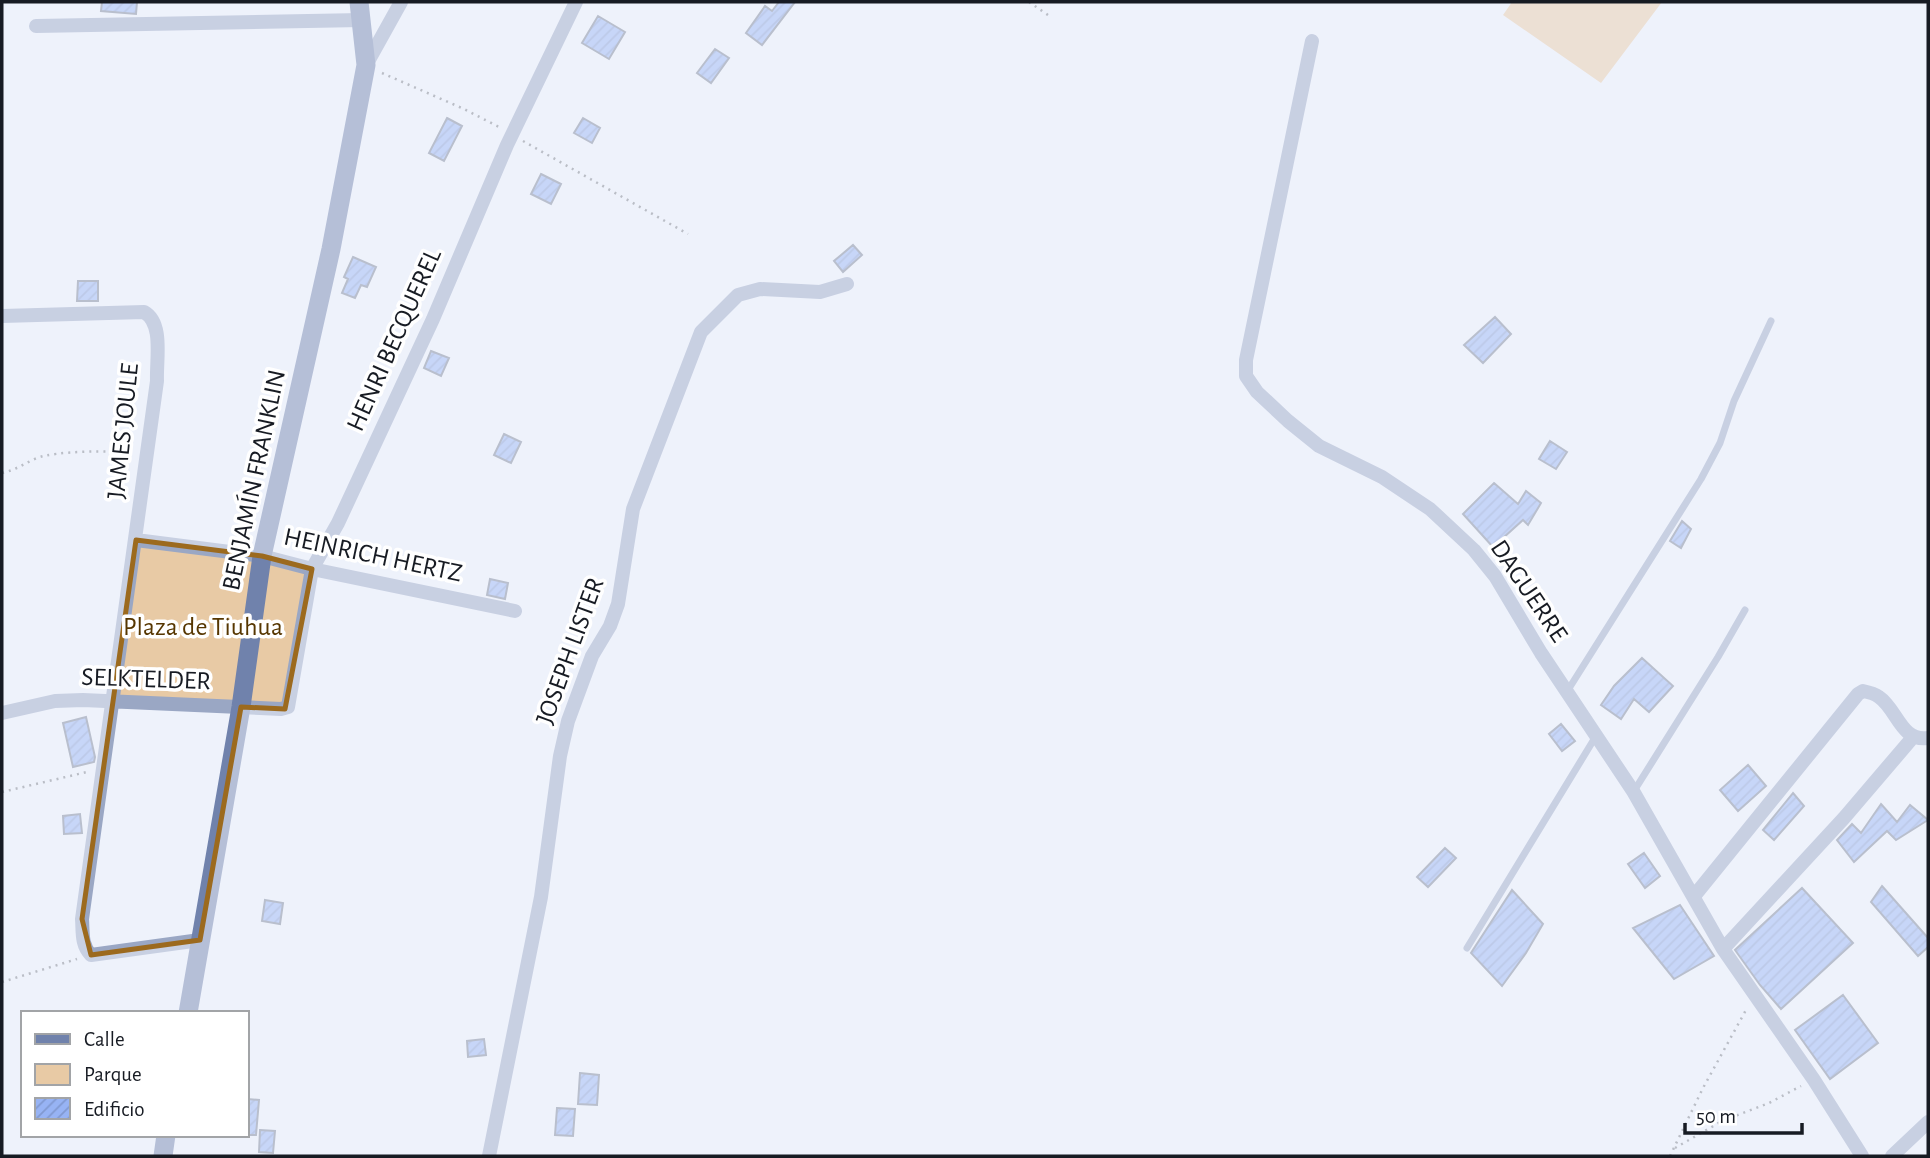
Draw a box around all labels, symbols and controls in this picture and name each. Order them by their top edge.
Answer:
street label: HENRI BECQUEREL [342,245,446,435]
street label: JAMES JOULE [103,362,143,500]
street label: BENJAMÍN FRANKLIN [216,367,290,593]
street label: HEINRICH HERTZ [281,523,465,587]
street label: DAGUERRE [1486,535,1572,647]
street label: JOSEPH LISTER [531,574,609,728]
park label: Plaza de Tiuhua [123,614,283,640]
street label: SELKTELDER [81,664,211,694]
legend [21,1011,248,1137]
text: Calle [84,1029,125,1050]
text: Parque [84,1064,142,1085]
scale bar [1685,1092,1802,1136]
text: Edificio [84,1099,145,1120]
text: 50 m [1696,1106,1736,1127]

